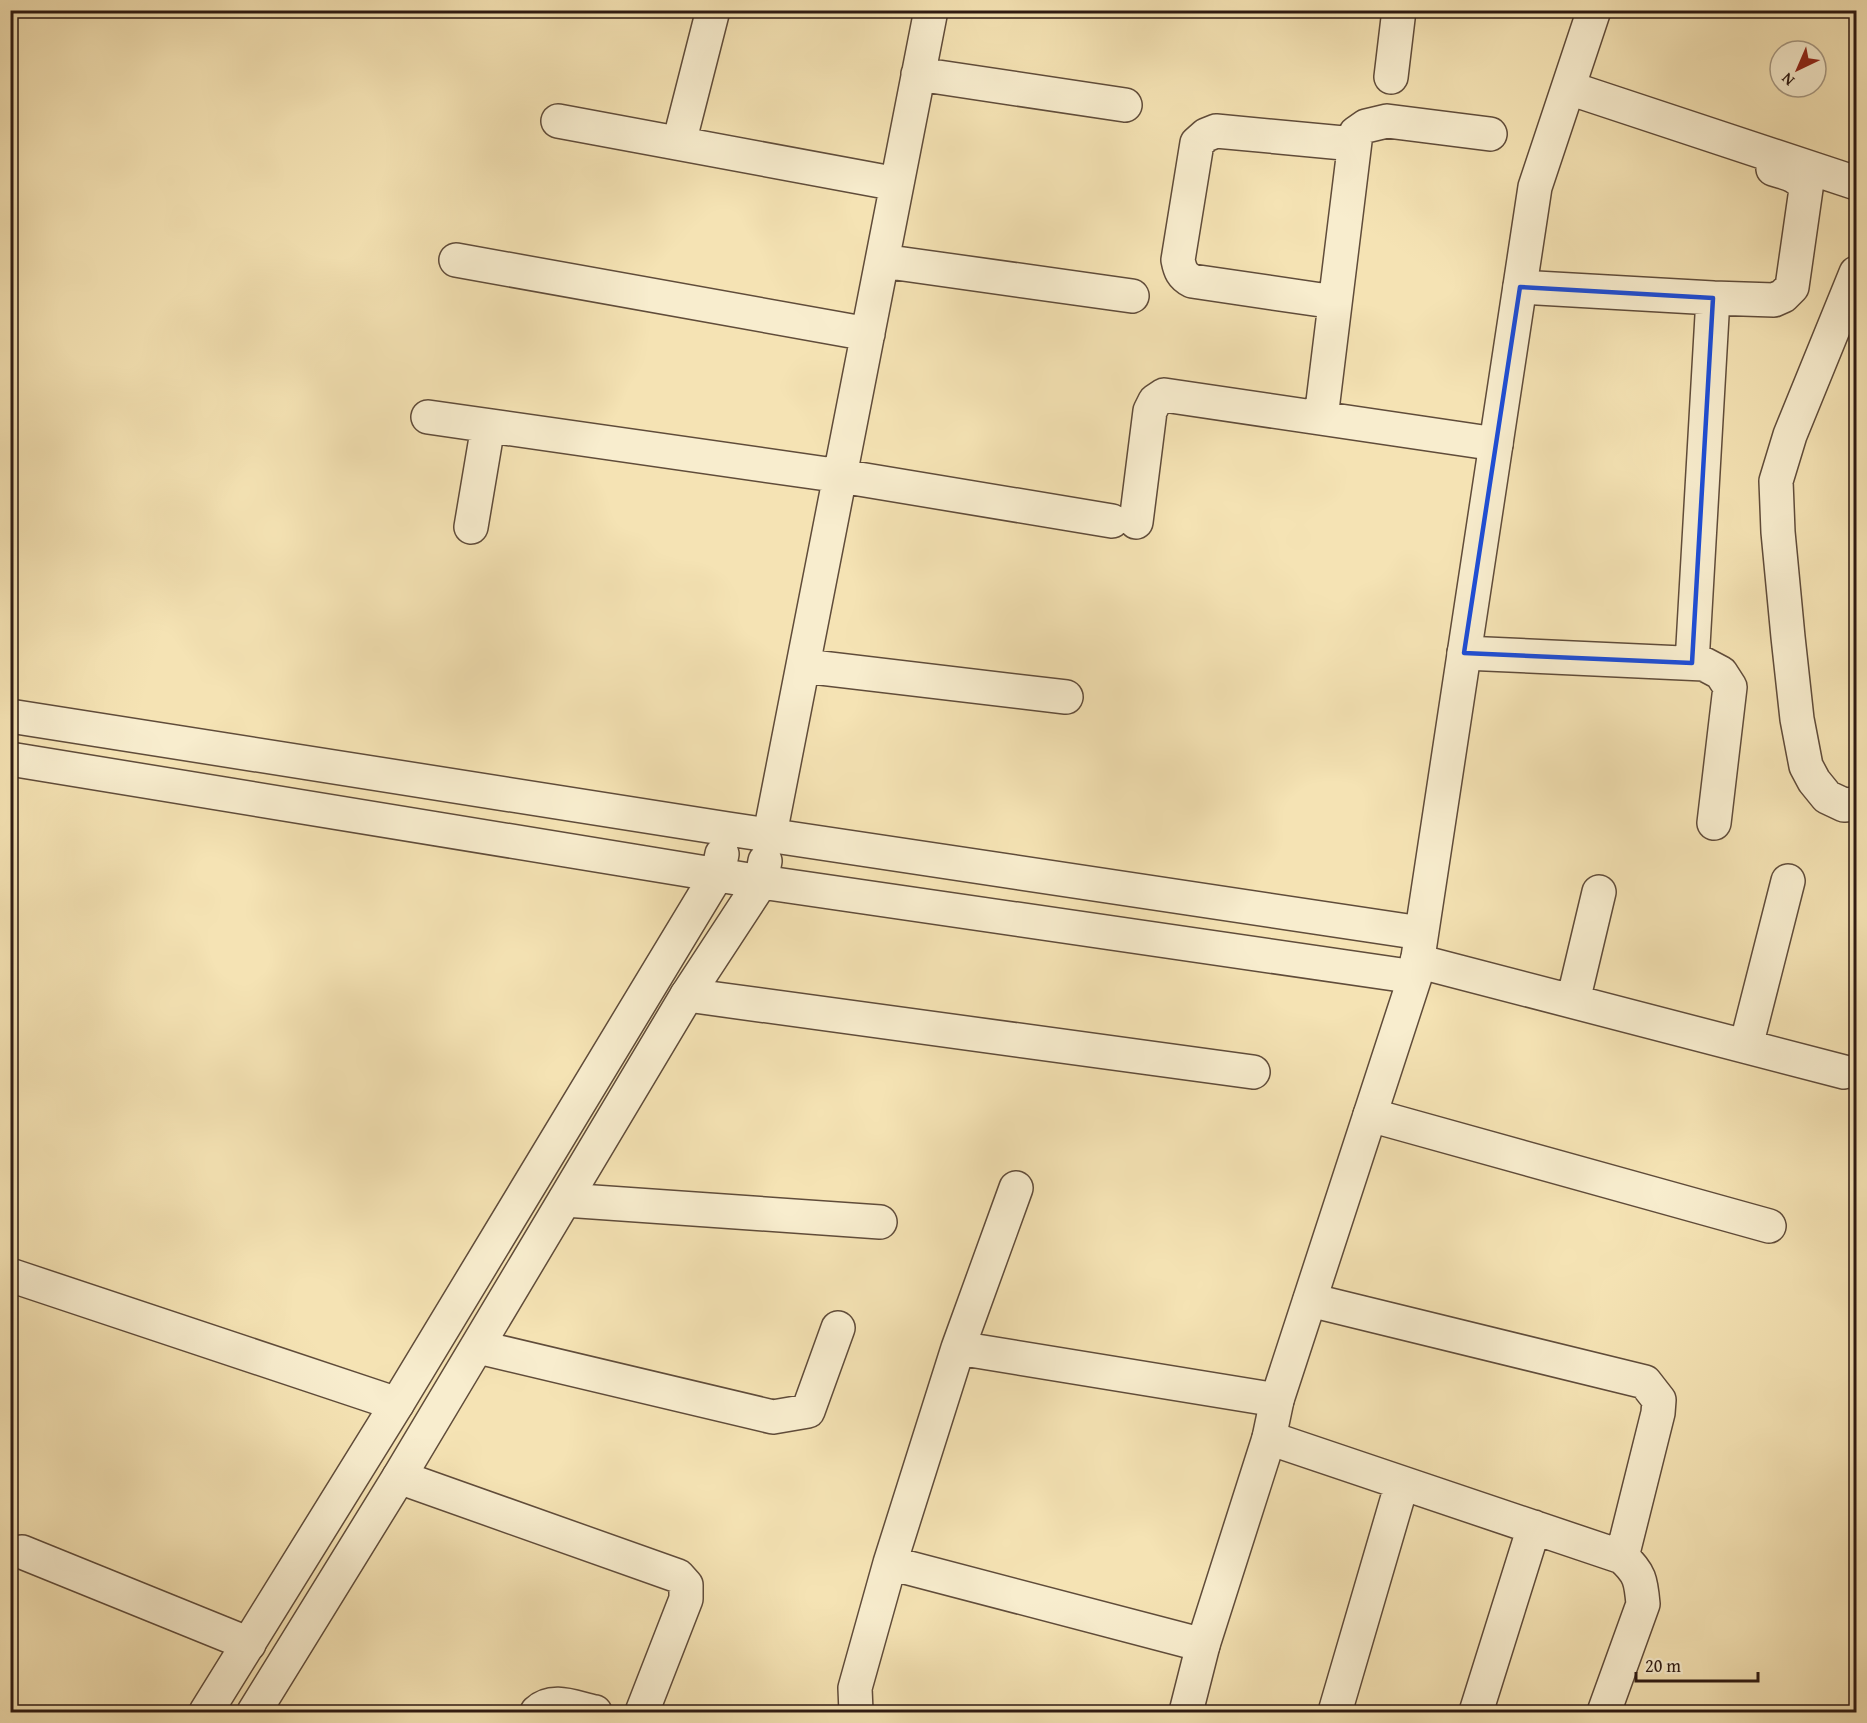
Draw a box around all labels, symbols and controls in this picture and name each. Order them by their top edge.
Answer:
north arrow [1768,39,1828,99]
text: N [1775,67,1800,92]
scale bar [1636,1645,1758,1683]
text: 20 m [1645,1652,1681,1679]

